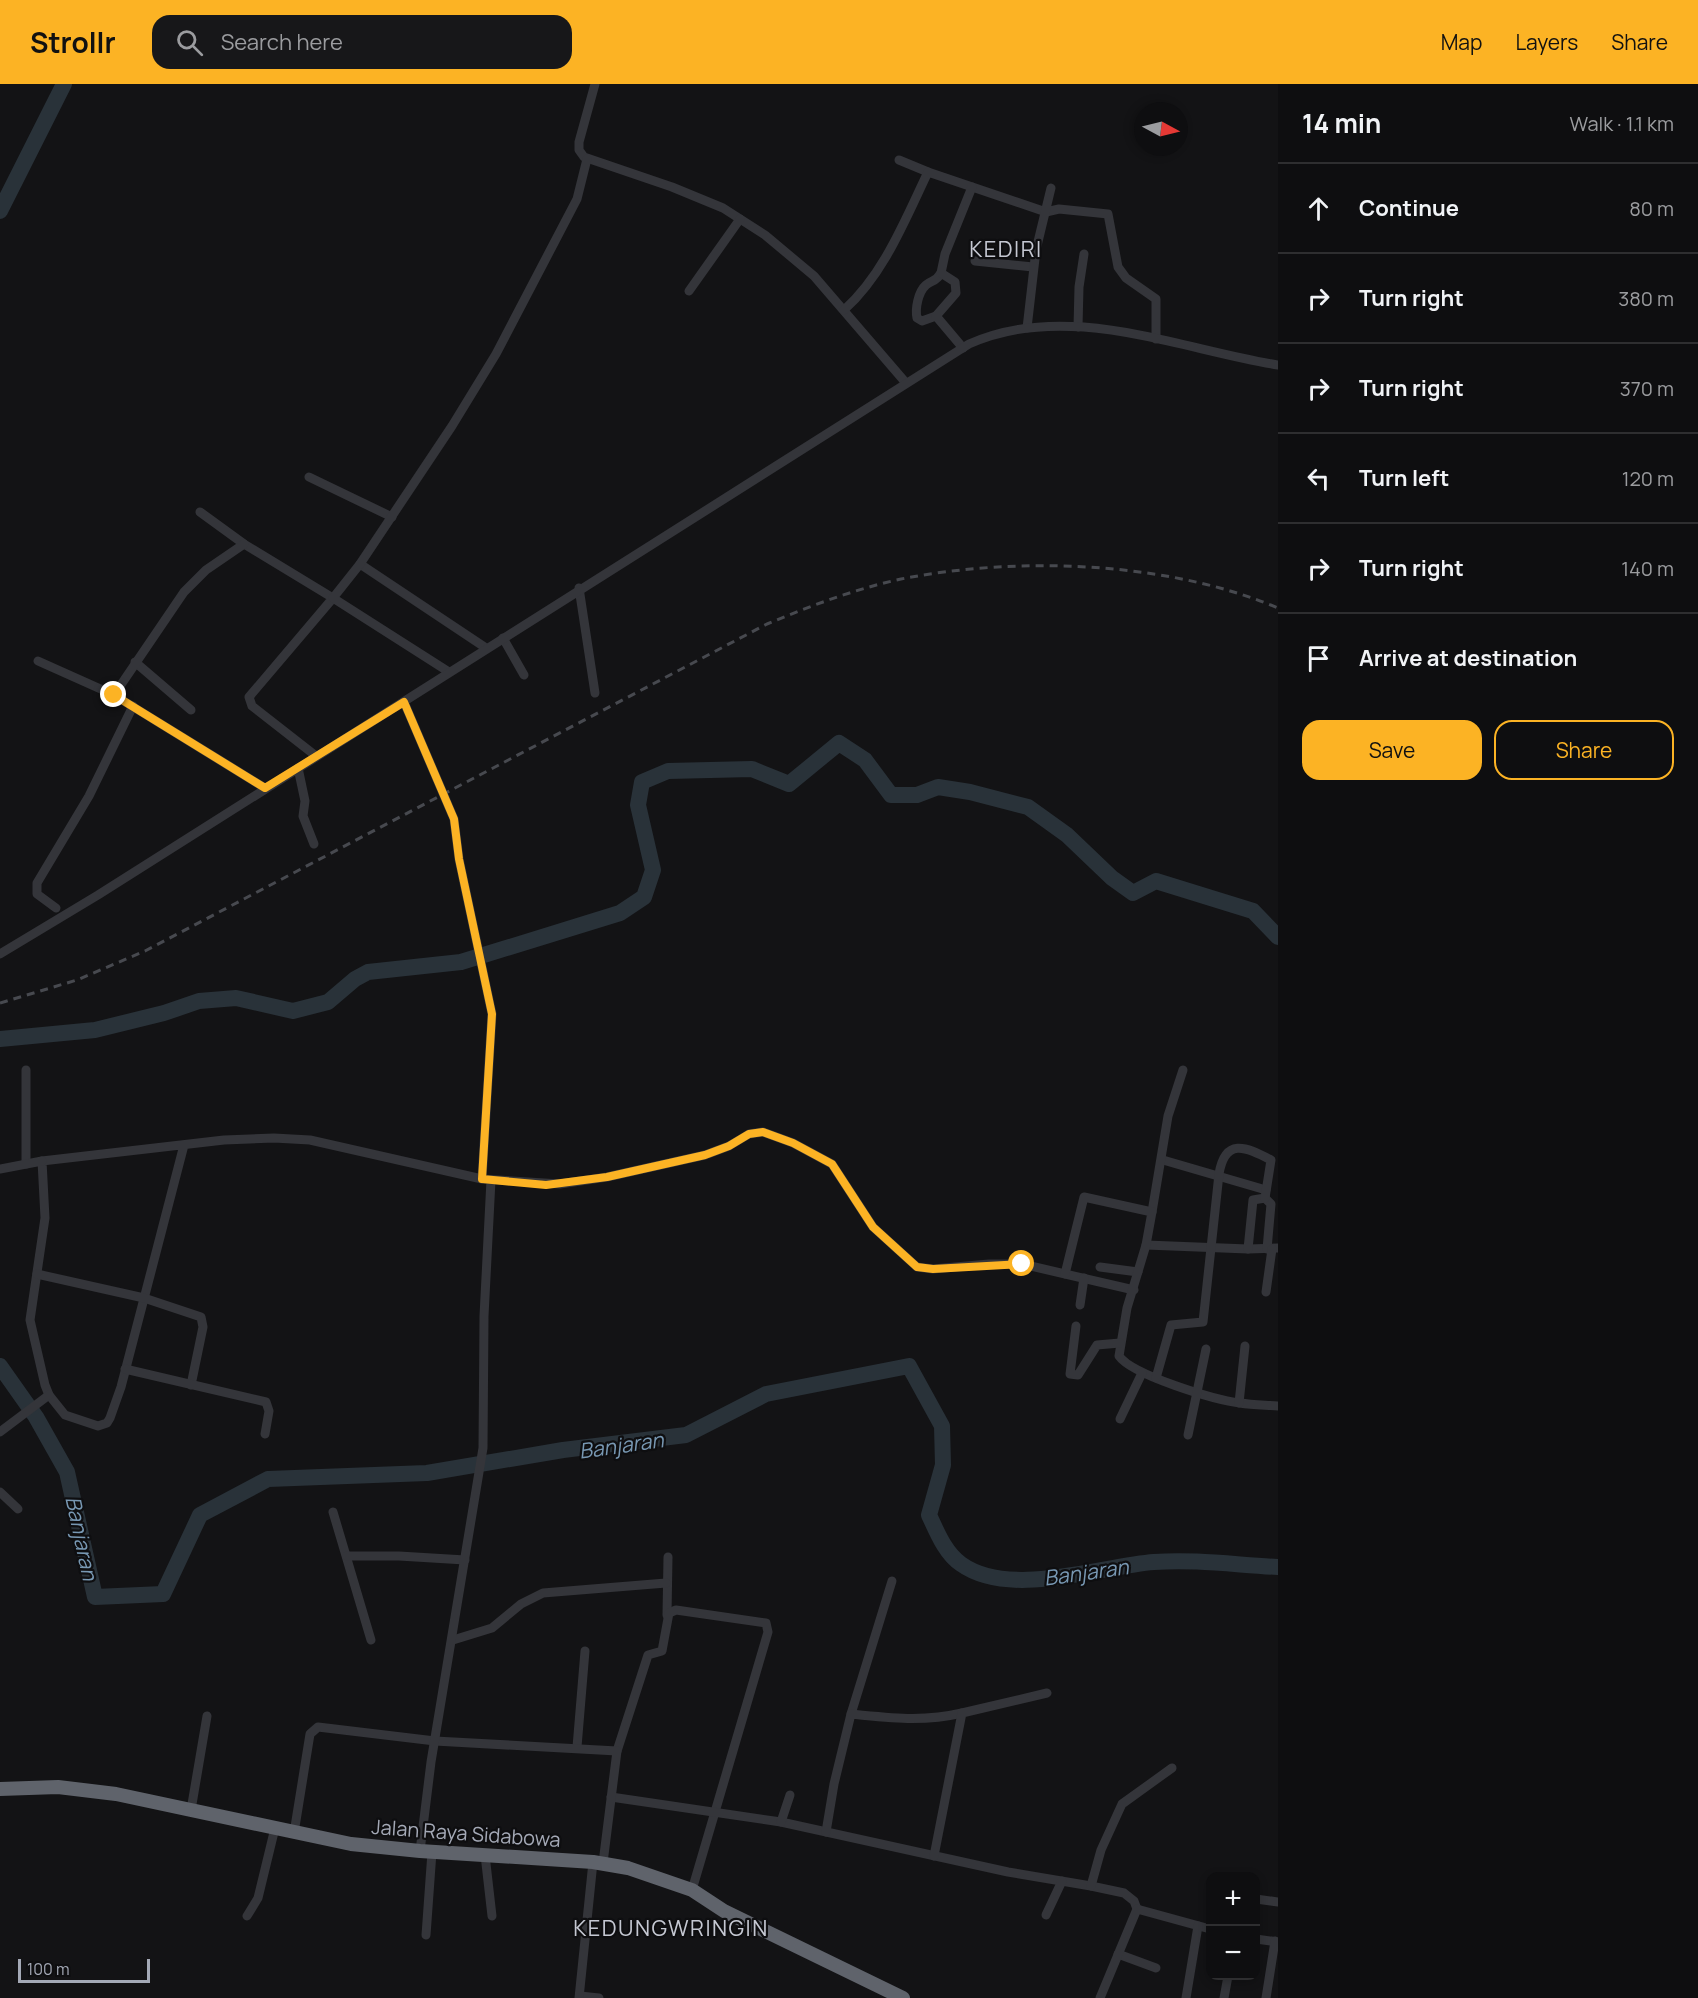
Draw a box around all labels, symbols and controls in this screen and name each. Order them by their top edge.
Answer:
search box [152,15,572,69]
text: Strollr [30,23,116,61]
icon: search [173,26,206,59]
text: Search here [221,27,343,57]
text: Map [1441,28,1482,56]
text: Layers [1515,28,1578,56]
text: Share [1611,28,1668,56]
north arrow [1134,102,1188,156]
text: 14 min [1302,105,1381,141]
text: Walk · 1.1 km [1570,110,1674,137]
icon: ahead [1302,192,1335,225]
text: Continue [1359,193,1459,223]
text: 80 m [1629,195,1674,222]
district label: KEDIRI [969,234,1043,264]
icon: right [1302,282,1335,315]
text: Turn right [1359,283,1464,313]
text: 380 m [1618,285,1674,312]
icon: right [1302,372,1335,405]
text: Turn right [1359,373,1464,403]
text: 370 m [1620,375,1674,402]
icon: left [1302,462,1335,495]
text: Turn left [1359,463,1449,493]
text: 120 m [1622,465,1674,492]
icon: right [1302,552,1335,585]
text: Turn right [1359,553,1464,583]
text: 140 m [1621,555,1674,582]
icon: arrive [1302,642,1335,675]
text: Arrive at destination [1359,643,1577,673]
route end [100,681,126,707]
button: Save [1302,720,1482,780]
button: Share [1494,720,1674,780]
route start [1008,1250,1034,1276]
water label: Banjaran [577,1425,667,1465]
water label: Banjaran [59,1493,105,1584]
water label: Banjaran [1042,1552,1132,1592]
street label: Jalan Raya Sidabowa [371,1813,561,1853]
map controls [1206,1872,1260,1980]
button: + [1206,1872,1260,1926]
district label: KEDUNGWRINGIN [573,1913,769,1943]
button: − [1206,1926,1260,1980]
scale bar [18,1956,150,1984]
text: 100 m [27,1958,70,1980]

